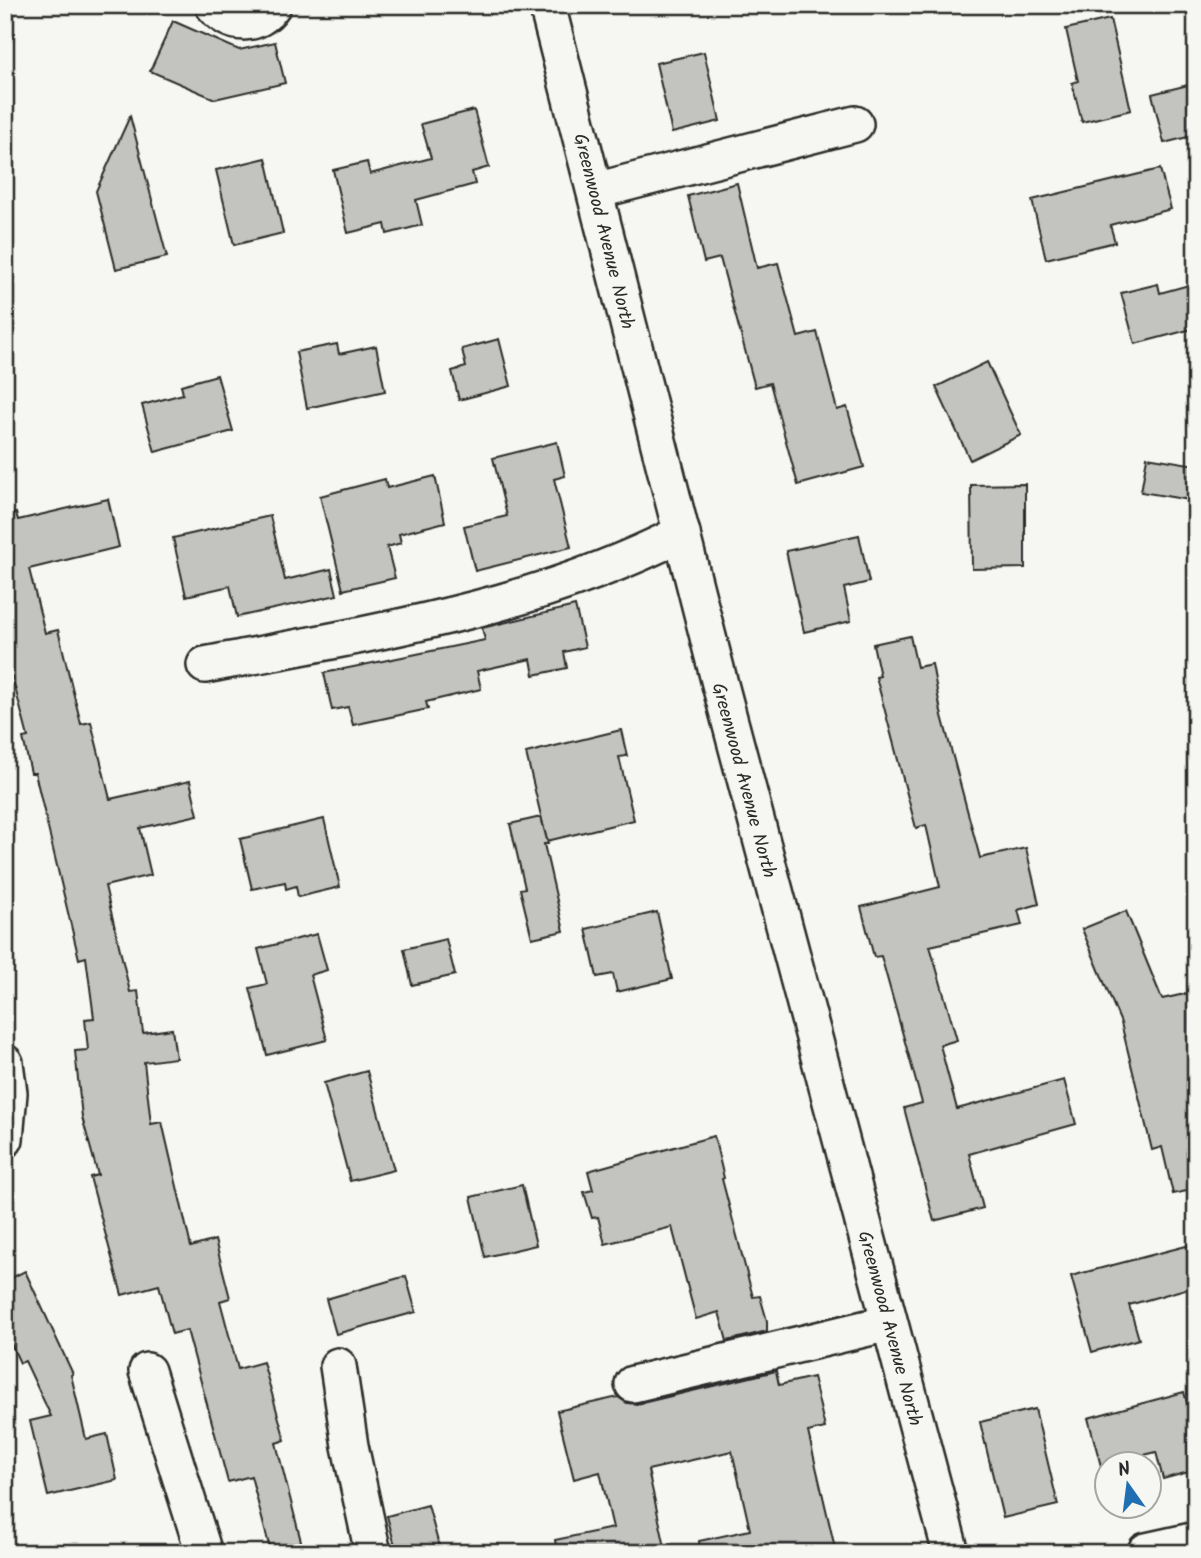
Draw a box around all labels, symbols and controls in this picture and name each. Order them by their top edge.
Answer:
street label: Greenwood Avenue North [564,130,642,333]
street label: Greenwood Avenue North [703,680,784,882]
street label: Greenwood Avenue North [849,1228,930,1430]
north arrow [1092,1450,1162,1520]
text: N [1115,1454,1134,1486]

